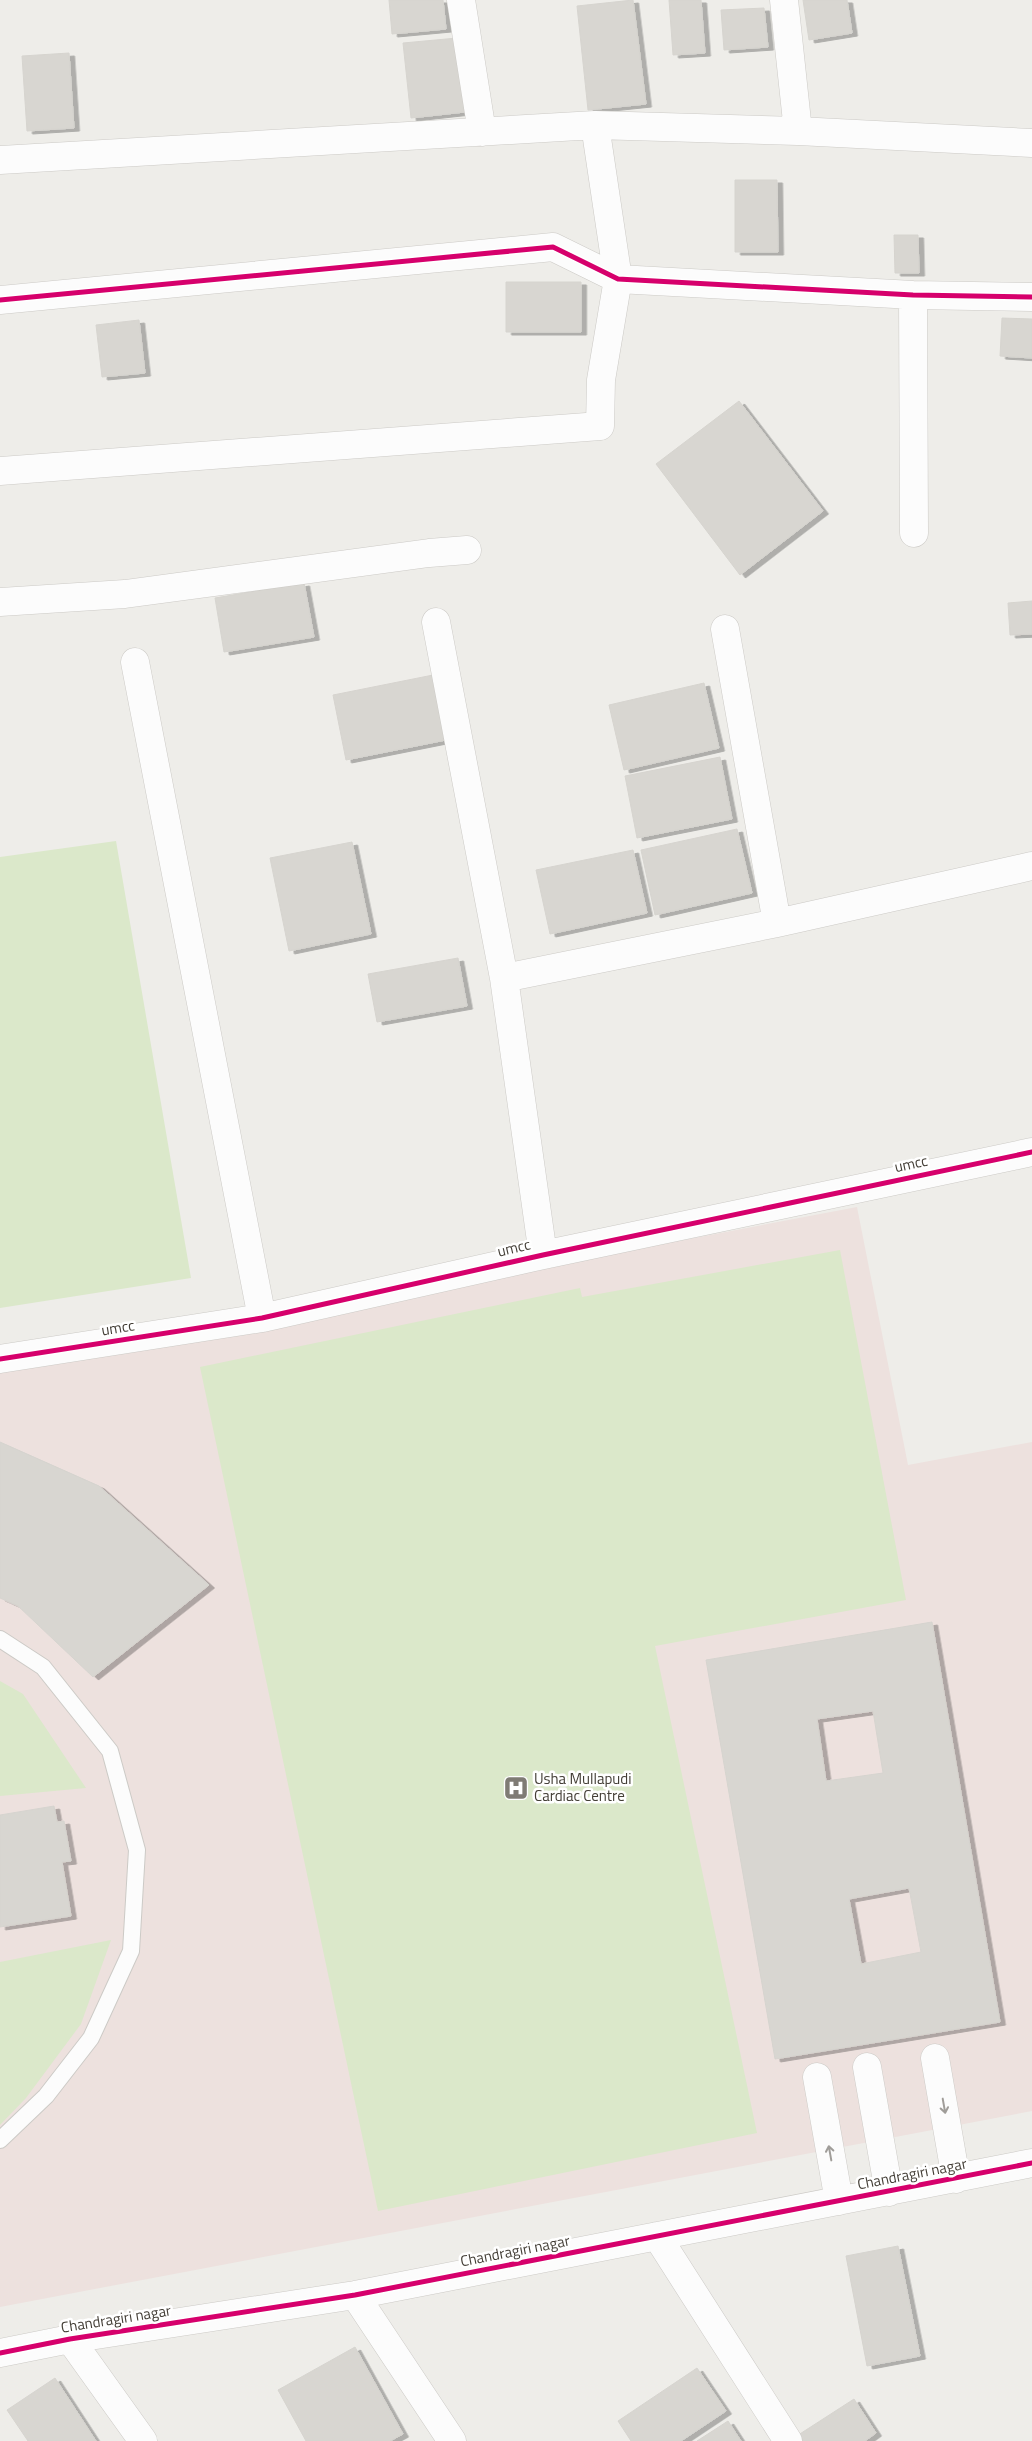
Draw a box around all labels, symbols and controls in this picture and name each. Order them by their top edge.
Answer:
street label: umcc [892,1149,930,1178]
street label: umcc [495,1233,533,1262]
street label: umcc [100,1314,136,1341]
place label: Usha Mullapudi Cardiac Centre [534,1767,632,1807]
hospital icon: Usha Mullapudi Cardiac Centre [503,1775,529,1801]
one-way arrow [939,2098,949,2114]
one-way arrow [825,2146,835,2162]
street label: Chandragiri nagar [855,2152,969,2195]
street label: Chandragiri nagar [458,2229,572,2272]
street label: Chandragiri nagar [59,2298,173,2339]

